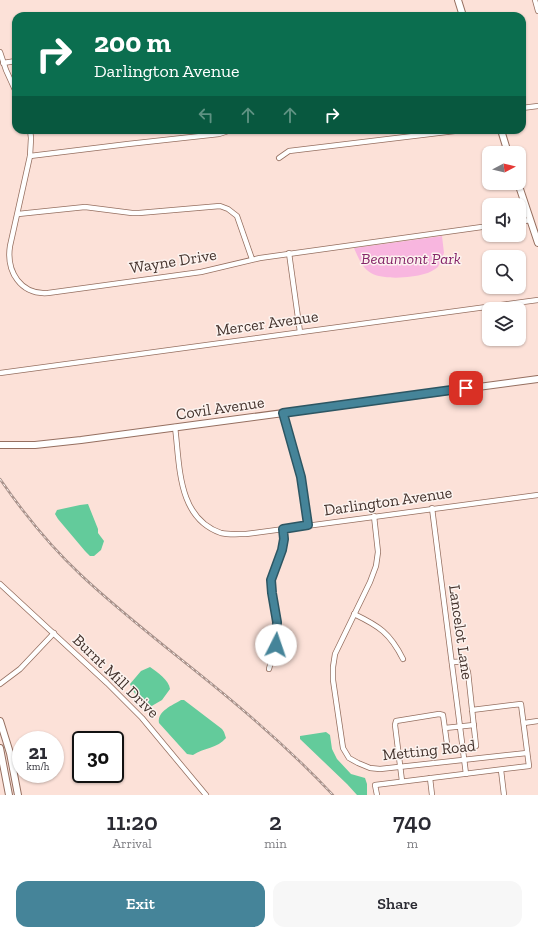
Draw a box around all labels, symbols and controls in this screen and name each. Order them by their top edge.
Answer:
text: 200 m [94,26,171,59]
icon: right [28,28,80,80]
text: Darlington Avenue [94,60,240,82]
icon: left [195,104,217,126]
icon: ahead [237,104,259,126]
icon: ahead [279,104,301,126]
icon: right [321,104,343,126]
north arrow [482,146,526,190]
map controls [482,146,526,346]
button: sound [482,198,526,242]
street label: Wayne Drive [128,245,218,277]
park label: Beaumont Park [361,249,461,268]
button: search [482,250,526,294]
button: layers [482,302,526,346]
street label: Mercer Avenue [215,306,319,340]
pin [449,371,483,405]
icon: arrive [455,377,477,399]
street label: Covil Avenue [175,392,265,424]
street label: Darlington Avenue [323,483,453,519]
street label: Lancelot Lane [445,583,477,681]
position arrow [255,624,297,666]
street label: Burnt Mill Drive [69,630,163,722]
speed limit sign: 30 [72,731,124,783]
street label: Metting Road [381,736,477,764]
text: 21 [29,740,47,764]
text: km/h [27,761,49,773]
text: 11:20 [106,807,158,836]
text: 2 [269,807,282,836]
text: 740 [393,807,431,836]
text: Arrival [113,836,152,851]
text: min [264,836,287,851]
text: m [407,836,418,851]
button: Exit [16,881,265,927]
button: Share [273,881,522,927]

